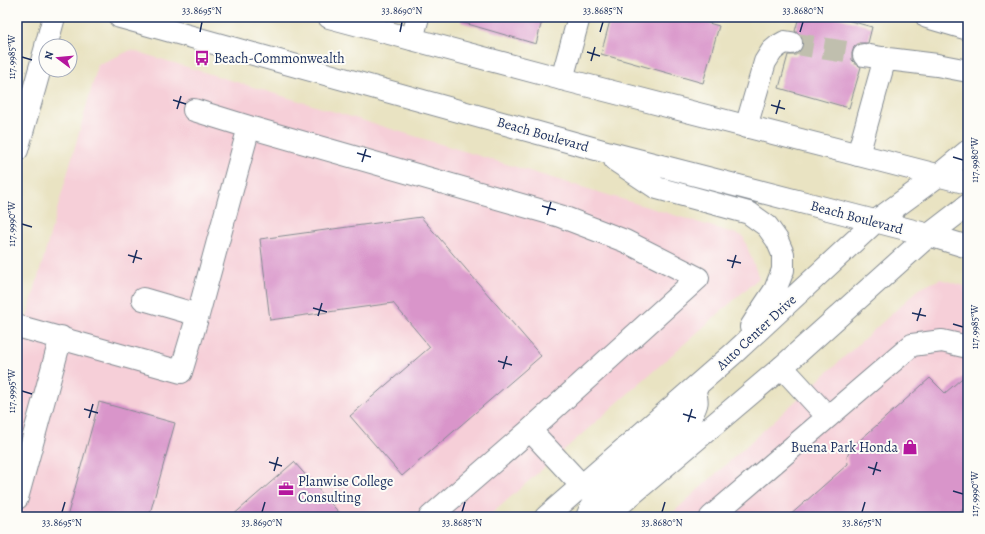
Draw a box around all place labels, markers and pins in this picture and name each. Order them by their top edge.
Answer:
bus stop icon: Beach-Commonwealth [193,49,211,67]
place label: Beach-Commonwealth [214,49,345,68]
place label: Buena Park Honda [791,438,898,457]
shop icon: Buena Park Honda [901,438,919,456]
place label: Planwise College Consulting [298,472,393,507]
office icon: Planwise College Consulting [277,480,295,498]

